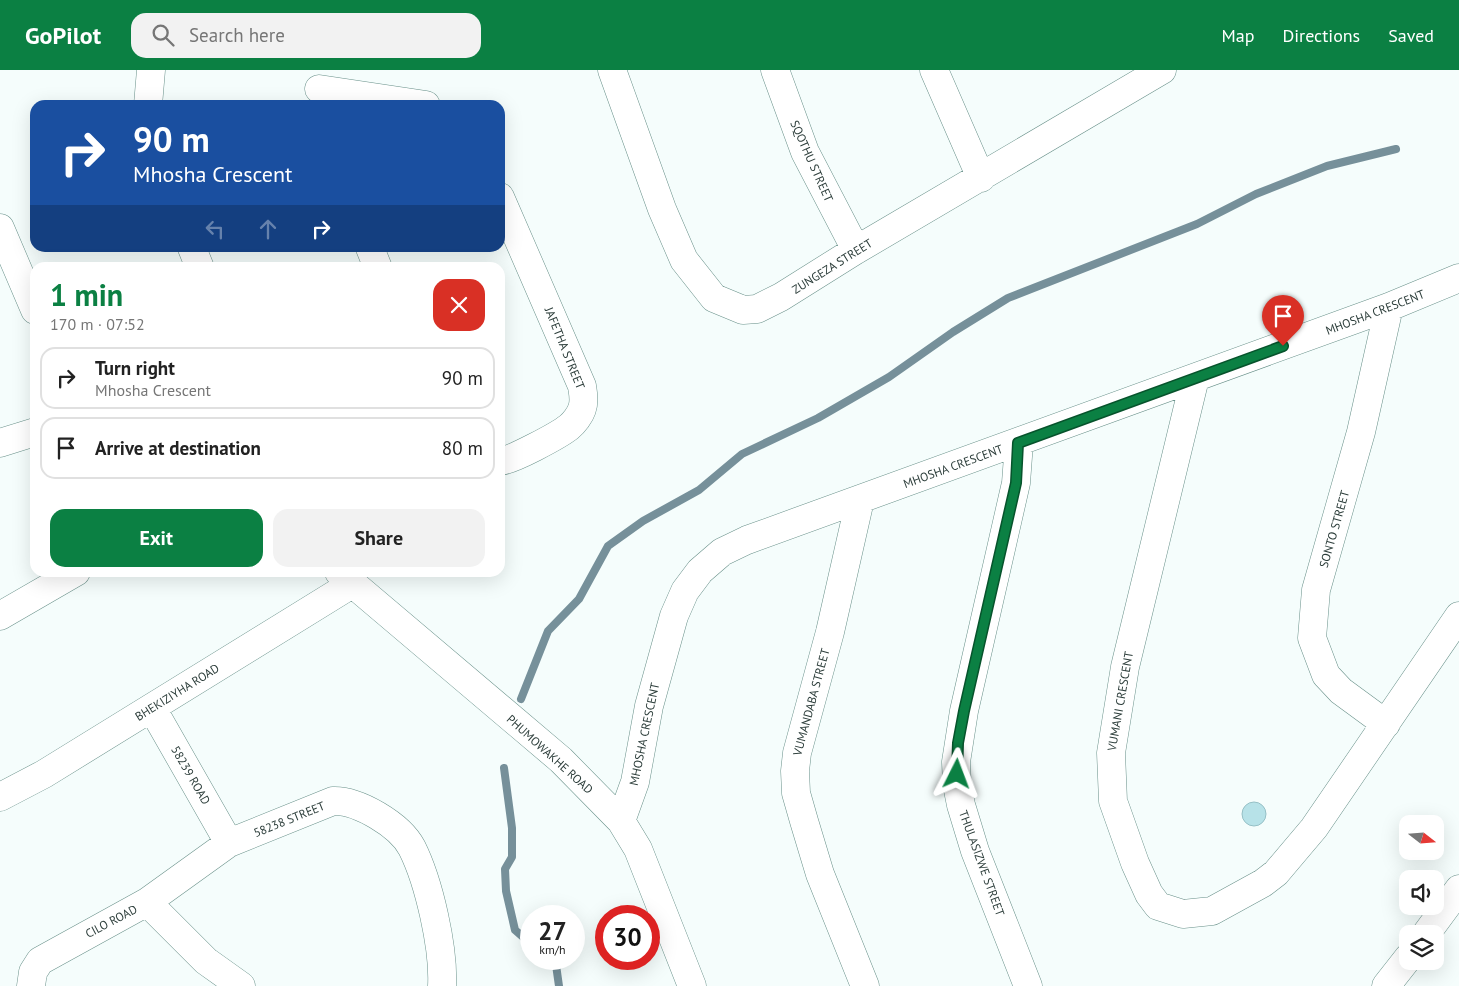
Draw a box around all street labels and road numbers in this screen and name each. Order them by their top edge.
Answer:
street label: SQOTHU STREET [787,118,837,204]
street label: ZUNGEZA STREET [789,235,875,297]
street label: MHOSHA CRESCENT [1323,286,1427,338]
street label: JAFETHA STREET [541,304,588,392]
street label: MHOSHA CRESCENT [901,441,1005,491]
street label: SONTO STREET [1316,488,1352,569]
street label: VUMANDABA STREET [789,646,833,758]
street label: VUMANI CRESCENT [1104,650,1136,753]
street label: BHEKIZIYHA ROAD [132,660,222,724]
street label: MHOSHA CRESCENT [626,681,662,787]
street label: PHUMOWAKHE ROAD [504,711,596,797]
street label: 58239 ROAD [168,743,214,807]
street label: 58238 STREET [251,798,327,840]
street label: THULASIZWE STREET [956,808,1008,918]
street label: CILO ROAD [83,901,140,941]

